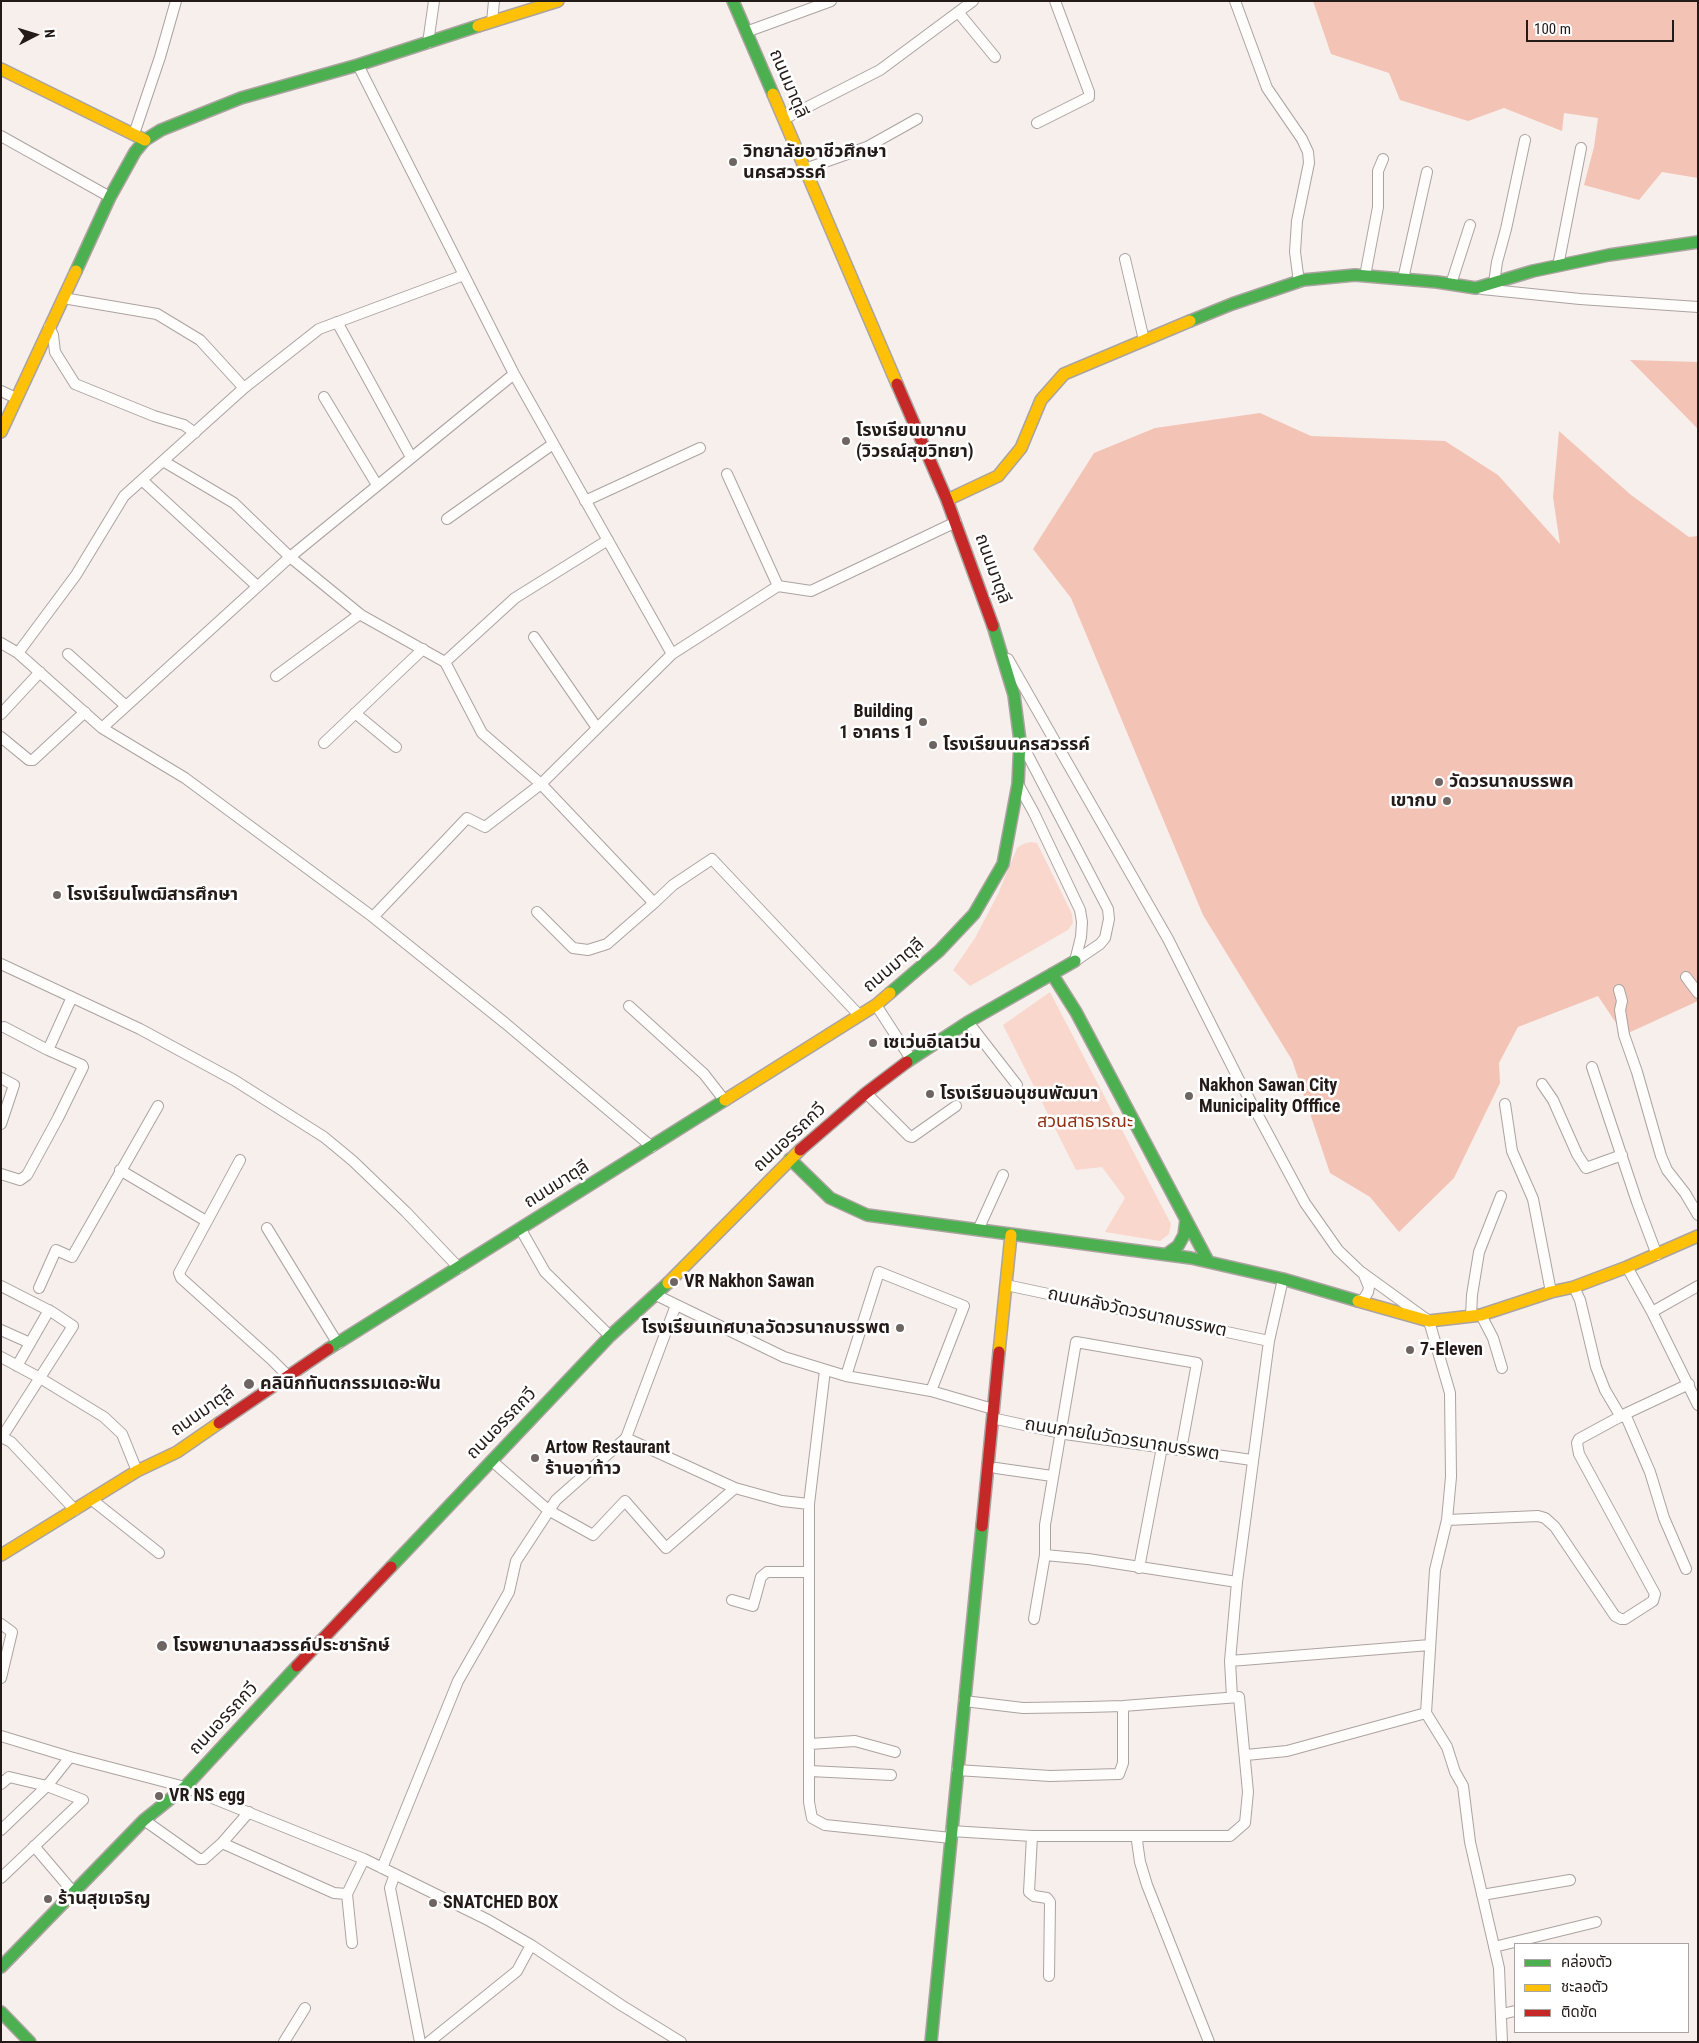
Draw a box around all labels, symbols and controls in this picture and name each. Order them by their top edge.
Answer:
north arrow [10,10,60,60]
scale bar [1529,10,1676,42]
text: 100 m [1534,20,1571,38]
text: N [42,29,58,39]
street label: ถนนมาตุลี [764,46,812,122]
place label: วิทยาลัยอาชีวศึกษา นครสวรรค์ [743,141,886,183]
marker: วิทยาลัยอาชีวศึกษา นครสวรรค์ [727,156,739,168]
place label: โรงเรียนเขากบ (วิวรณ์สุขวิทยา) [856,420,974,462]
marker: โรงเรียนเขากบ (วิวรณ์สุขวิทยา) [840,435,852,447]
street label: ถนนมาตุลี [969,531,1015,607]
place label: Building 1 อาคาร 1 [839,701,913,744]
marker: Building 1 อาคาร 1 [917,716,929,728]
place label: โรงเรียนนครสวรรค์ [943,734,1090,756]
marker: โรงเรียนนครสวรรค์ [927,739,939,751]
place label: วัดวรนาถบรรพค [1449,771,1574,793]
marker: วัดวรนาถบรรพค [1433,776,1445,788]
place label: เขากบ [1390,790,1437,812]
marker: เขากบ [1441,795,1453,807]
place label: โรงเรียนโพฒิสารศึกษา [67,884,238,906]
marker: โรงเรียนโพฒิสารศึกษา [51,889,63,901]
street label: ถนนมาตุลี [859,934,929,998]
place label: เซเว่นอีเลเว่น [883,1032,981,1054]
marker: เซเว่นอีเลเว่น [867,1037,879,1049]
place label: Nakhon Sawan City Municipality Offfice [1199,1075,1340,1118]
place label: โรงเรียนอนุชนพัฒนา [940,1083,1098,1105]
marker: โรงเรียนอนุชนพัฒนา [924,1088,936,1100]
marker: Nakhon Sawan City Municipality Offfice [1183,1090,1195,1102]
street label: ถนนอรรถกวี [749,1099,831,1177]
park label: สวนสาธารณะ [1037,1111,1133,1133]
street label: ถนนมาตุลี [520,1157,594,1213]
place label: VR Nakhon Sawan [684,1271,814,1293]
marker: VR Nakhon Sawan [668,1276,680,1288]
street label: ถนนหลังวัดวรนาถบรรพต [1045,1283,1229,1343]
place label: โรงเรียนเทศบาลวัดวรนาถบรรพต [641,1317,890,1339]
marker: โรงเรียนเทศบาลวัดวรนาถบรรพต [894,1322,906,1334]
place label: 7-Eleven [1420,1339,1483,1361]
marker: 7-Eleven [1404,1344,1416,1356]
place label: คลินิกทันตกรรมเดอะฟัน [260,1373,441,1395]
marker: คลินิกทันตกรรมเดอะฟัน [242,1377,256,1391]
street label: ถนนมาตุลี [167,1382,239,1442]
street label: ถนนอรรถกวี [463,1384,541,1464]
street label: ถนนภายในวัดวรนาถบรรพต [1023,1414,1221,1466]
place label: Artow Restaurant ร้านอาท้าว [545,1437,670,1480]
marker: Artow Restaurant ร้านอาท้าว [529,1452,541,1464]
place label: โรงพยาบาลสวรรค์ประชารักษ์ [173,1635,390,1657]
marker: โรงพยาบาลสวรรค์ประชารักษ์ [155,1639,169,1653]
street label: ถนนอรรถกวี [185,1678,263,1760]
place label: VR NS egg [169,1785,245,1807]
marker: VR NS egg [153,1790,165,1802]
place label: ร้านสุขเจริญ [58,1888,151,1910]
place label: SNATCHED BOX [443,1892,558,1914]
marker: ร้านสุขเจริญ [42,1893,54,1905]
marker: SNATCHED BOX [427,1897,439,1909]
legend [1514,1943,1689,2033]
text: คล่องตัว [1561,1953,1612,1971]
text: ชะลอตัว [1561,1978,1608,1996]
text: ติดขัด [1561,2003,1597,2021]

